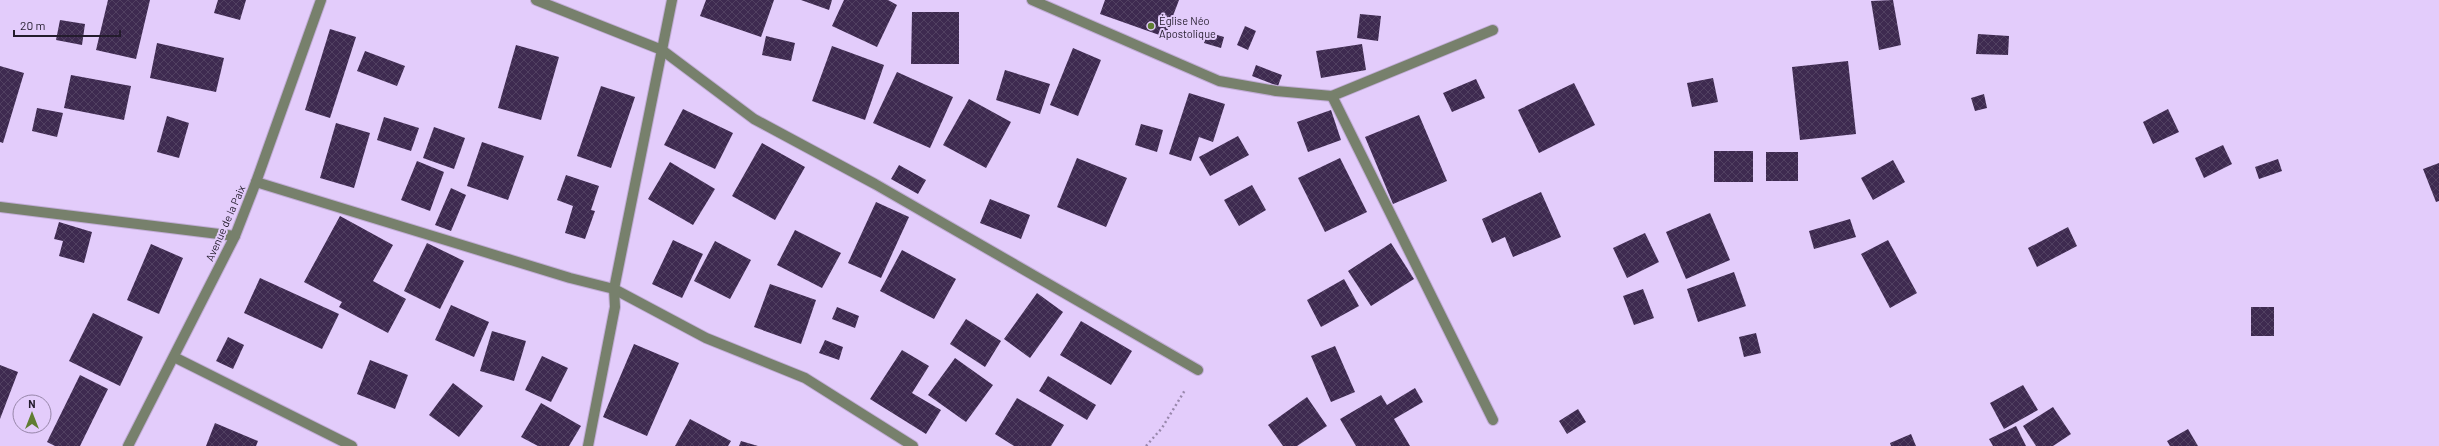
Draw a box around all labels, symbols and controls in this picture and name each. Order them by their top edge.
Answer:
scale bar [14,12,120,38]
place label: Église Néo Apostolique [1159,14,1216,40]
text: 20 m [20,18,46,32]
marker: Église Néo Apostolique [1146,21,1156,31]
street label: Avenue de la Paix [202,183,248,263]
north arrow [12,394,52,434]
text: N [28,397,36,410]

